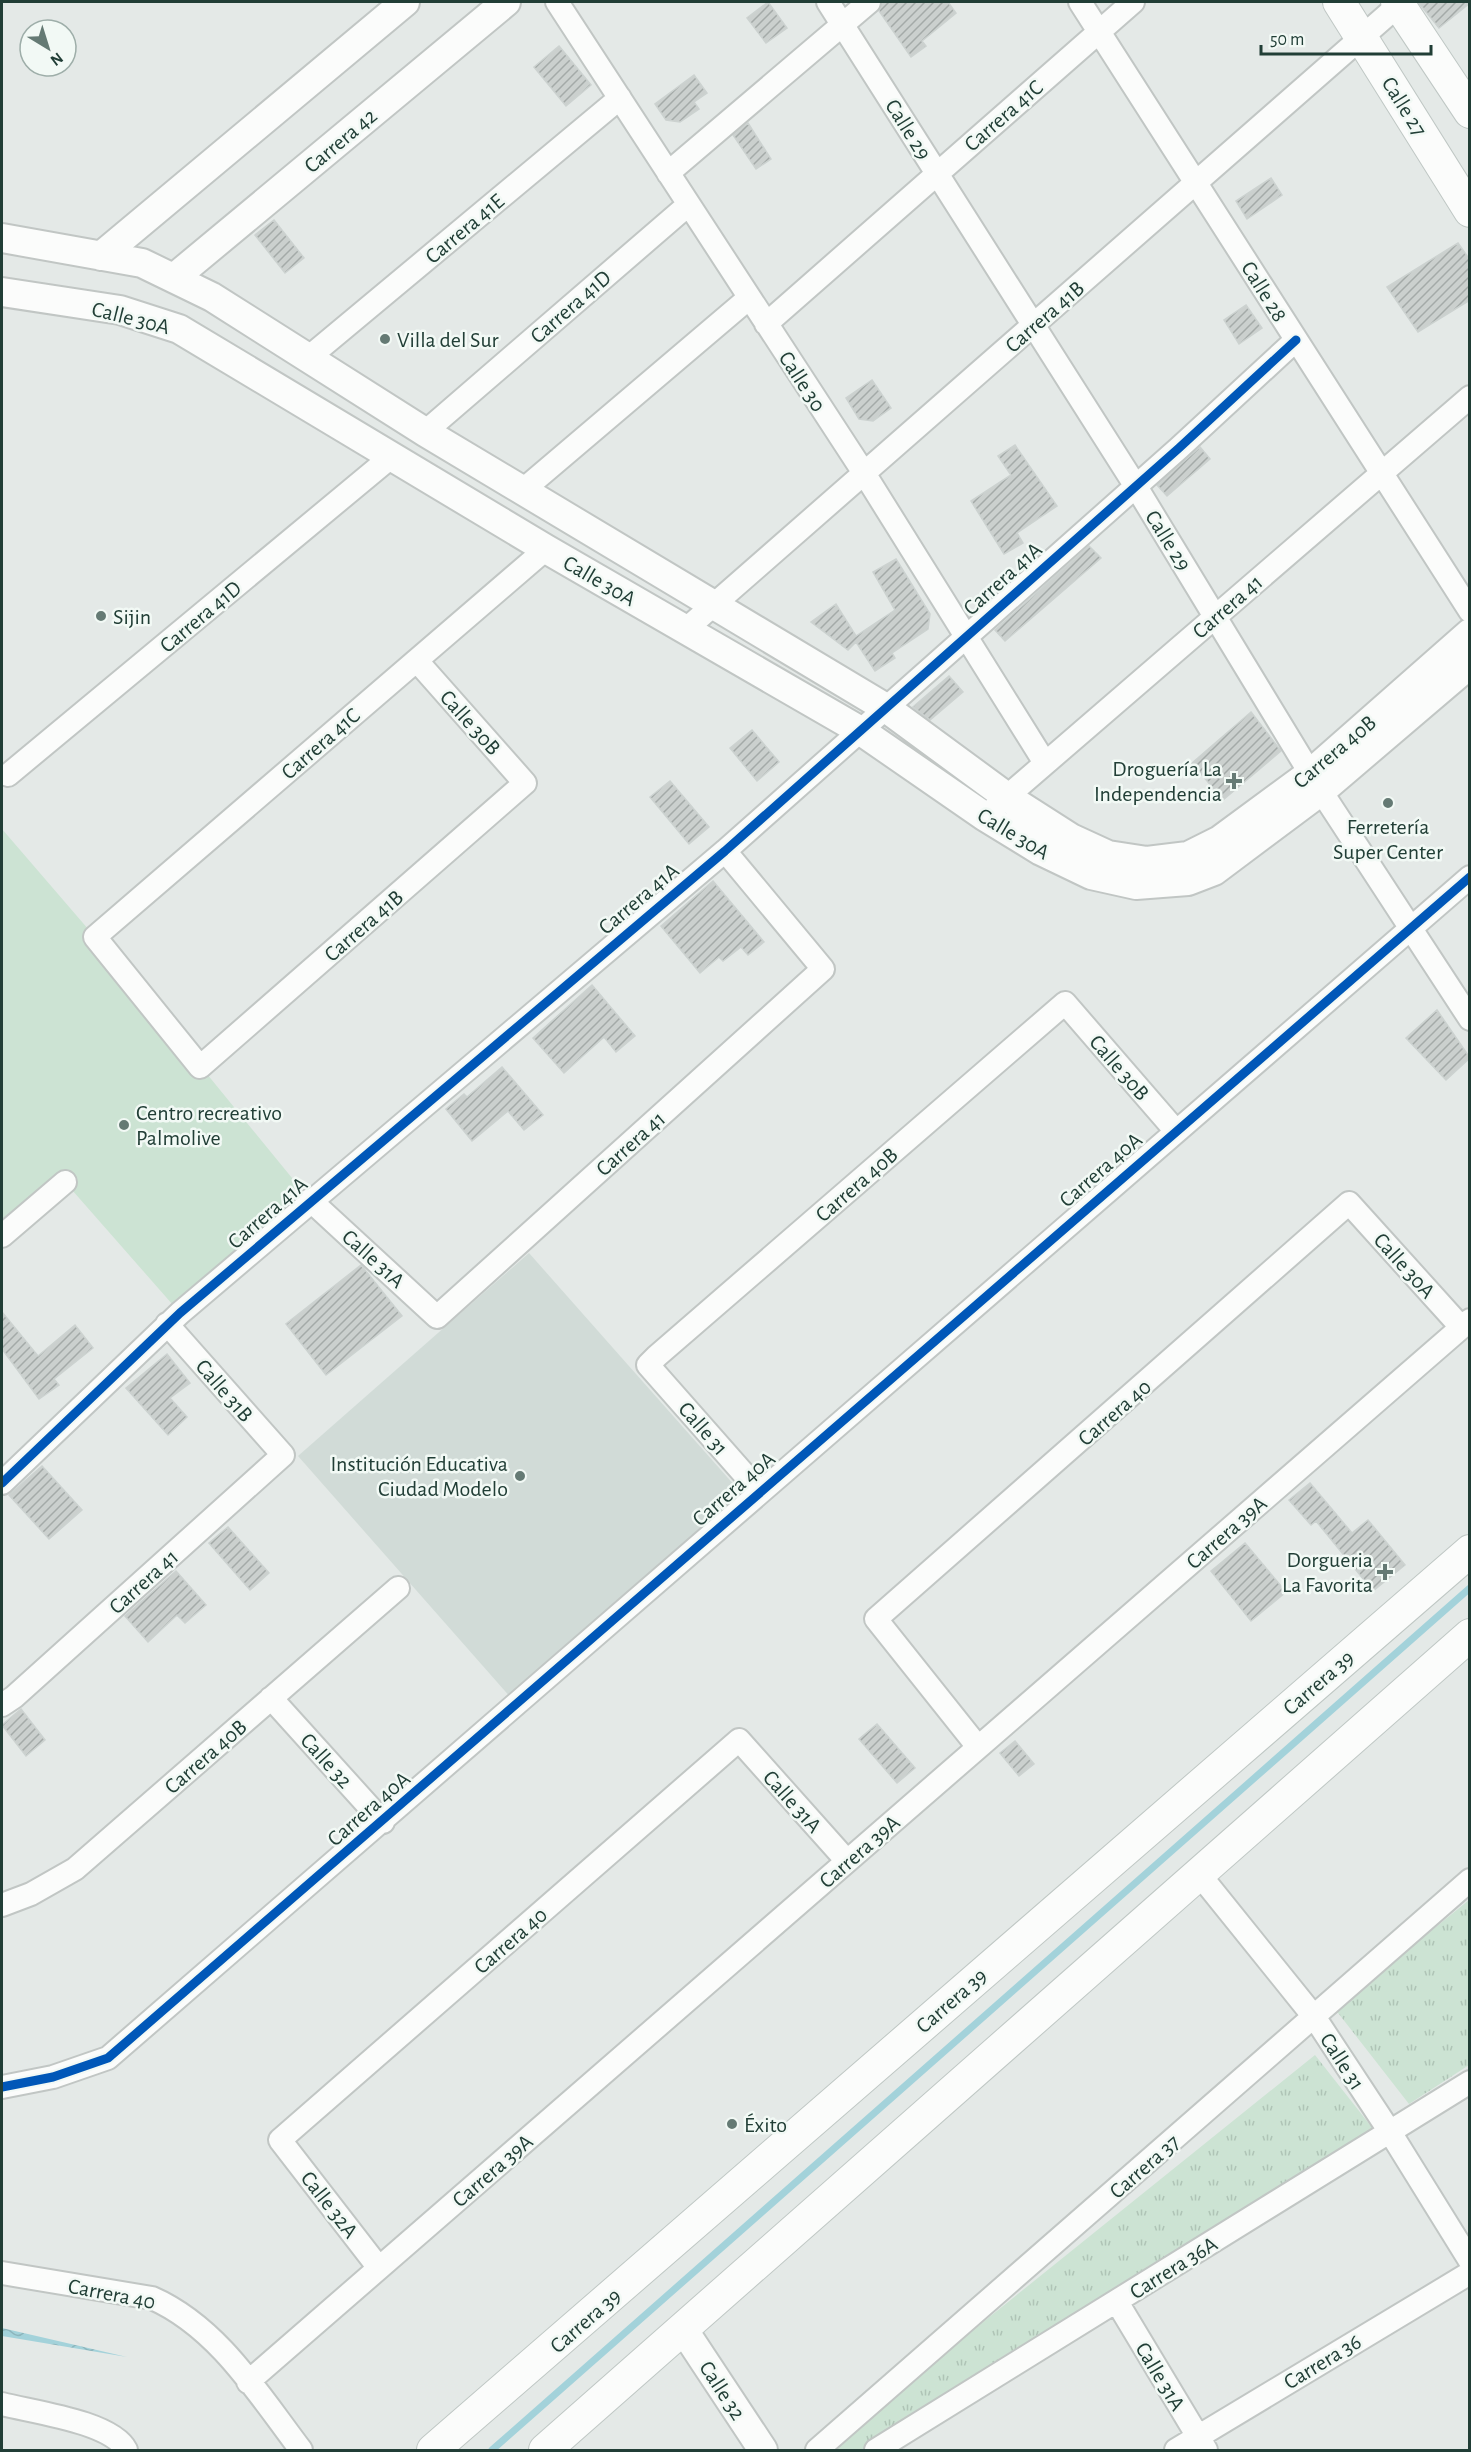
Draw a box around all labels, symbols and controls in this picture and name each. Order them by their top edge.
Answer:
north arrow [18,18,78,78]
scale bar [1261,18,1430,56]
text: 50 m [1270,31,1304,49]
text: N [47,49,66,69]
street label: Calle 27 [1377,73,1431,140]
street label: Carrera 41C [960,76,1047,156]
street label: Calle 29 [881,95,935,164]
street label: Carrera 42 [300,104,381,177]
street label: Carrera 41E [421,190,508,268]
street label: Calle 28 [1237,257,1291,326]
street label: Carrera 41D [526,266,615,347]
street label: Carrera 41B [1001,277,1088,357]
street label: Calle 30A [89,298,172,338]
place label: Villa del Sur [397,329,499,351]
marker: Villa del Sur [378,332,392,346]
street label: Calle 30 [775,347,830,416]
street label: Calle 29 [1141,506,1195,575]
street label: Carrera 41A [959,538,1046,619]
street label: Calle 30A [560,551,640,610]
street label: Carrera 41 [1189,571,1267,643]
street label: Carrera 41D [156,577,246,657]
place label: Sijin [113,606,151,628]
marker: Sijin [94,609,108,623]
street label: Calle 30B [436,686,505,759]
street label: Carrera 41C [277,704,364,784]
street label: Carrera 40B [1289,711,1380,792]
place label: Droguería La Independencia [1094,758,1222,805]
marker: Droguería La Independencia [1227,774,1241,788]
marker: Ferretería Super Center [1381,796,1395,810]
street label: Calle 30A [974,804,1054,864]
place label: Ferretería Super Center [1333,816,1443,863]
street label: Carrera 41A [594,859,683,938]
street label: Carrera 41B [320,886,407,966]
street label: Calle 30B [1085,1031,1153,1105]
place label: Centro recreativo Palmolive [136,1102,282,1149]
street label: Carrera 41 [592,1107,669,1180]
marker: Centro recreativo Palmolive [117,1118,131,1132]
street label: Carrera 40A [1055,1128,1146,1211]
street label: Carrera 40B [812,1144,902,1226]
street label: Carrera 41A [224,1172,312,1253]
street label: Calle 31A [338,1225,409,1292]
street label: Calle 30A [1369,1229,1439,1303]
street label: Calle 31B [191,1355,257,1426]
street label: Carrera 40 [1074,1375,1155,1450]
street label: Calle 31 [674,1398,732,1460]
street label: Carrera 40A [688,1447,779,1530]
place label: Institución Educativa Ciudad Modelo [330,1453,508,1500]
marker: Institución Educativa Ciudad Modelo [513,1469,527,1483]
street label: Carrera 39A [1182,1492,1271,1573]
street label: Carrera 41 [105,1545,182,1618]
place label: Dorgueria La Favorita [1282,1549,1373,1596]
marker: Dorgueria La Favorita [1378,1565,1392,1579]
street label: Carrera 39 [1279,1646,1358,1719]
street label: Carrera 40B [161,1716,251,1798]
street label: Calle 32 [296,1729,356,1792]
street label: Calle 31A [759,1766,826,1837]
street label: Carrera 40A [323,1767,414,1850]
street label: Carrera 39A [815,1811,904,1892]
street label: Carrera 40 [470,1903,551,1978]
street label: Carrera 39 [912,1964,991,2037]
street label: Calle 31 [1316,2029,1369,2094]
place label: Éxito [744,2113,787,2136]
marker: Éxito [725,2117,739,2131]
street label: Carrera 39A [448,2130,537,2211]
street label: Carrera 37 [1105,2131,1184,2203]
street label: Calle 32A [297,2167,362,2242]
street label: Carrera 36A [1126,2232,1221,2303]
street label: Carrera 40 [66,2275,157,2313]
street label: Carrera 39 [546,2284,625,2357]
street label: Carrera 36 [1280,2330,1365,2393]
street label: Calle 31A [1131,2338,1189,2415]
street label: Calle 32 [695,2357,749,2424]

